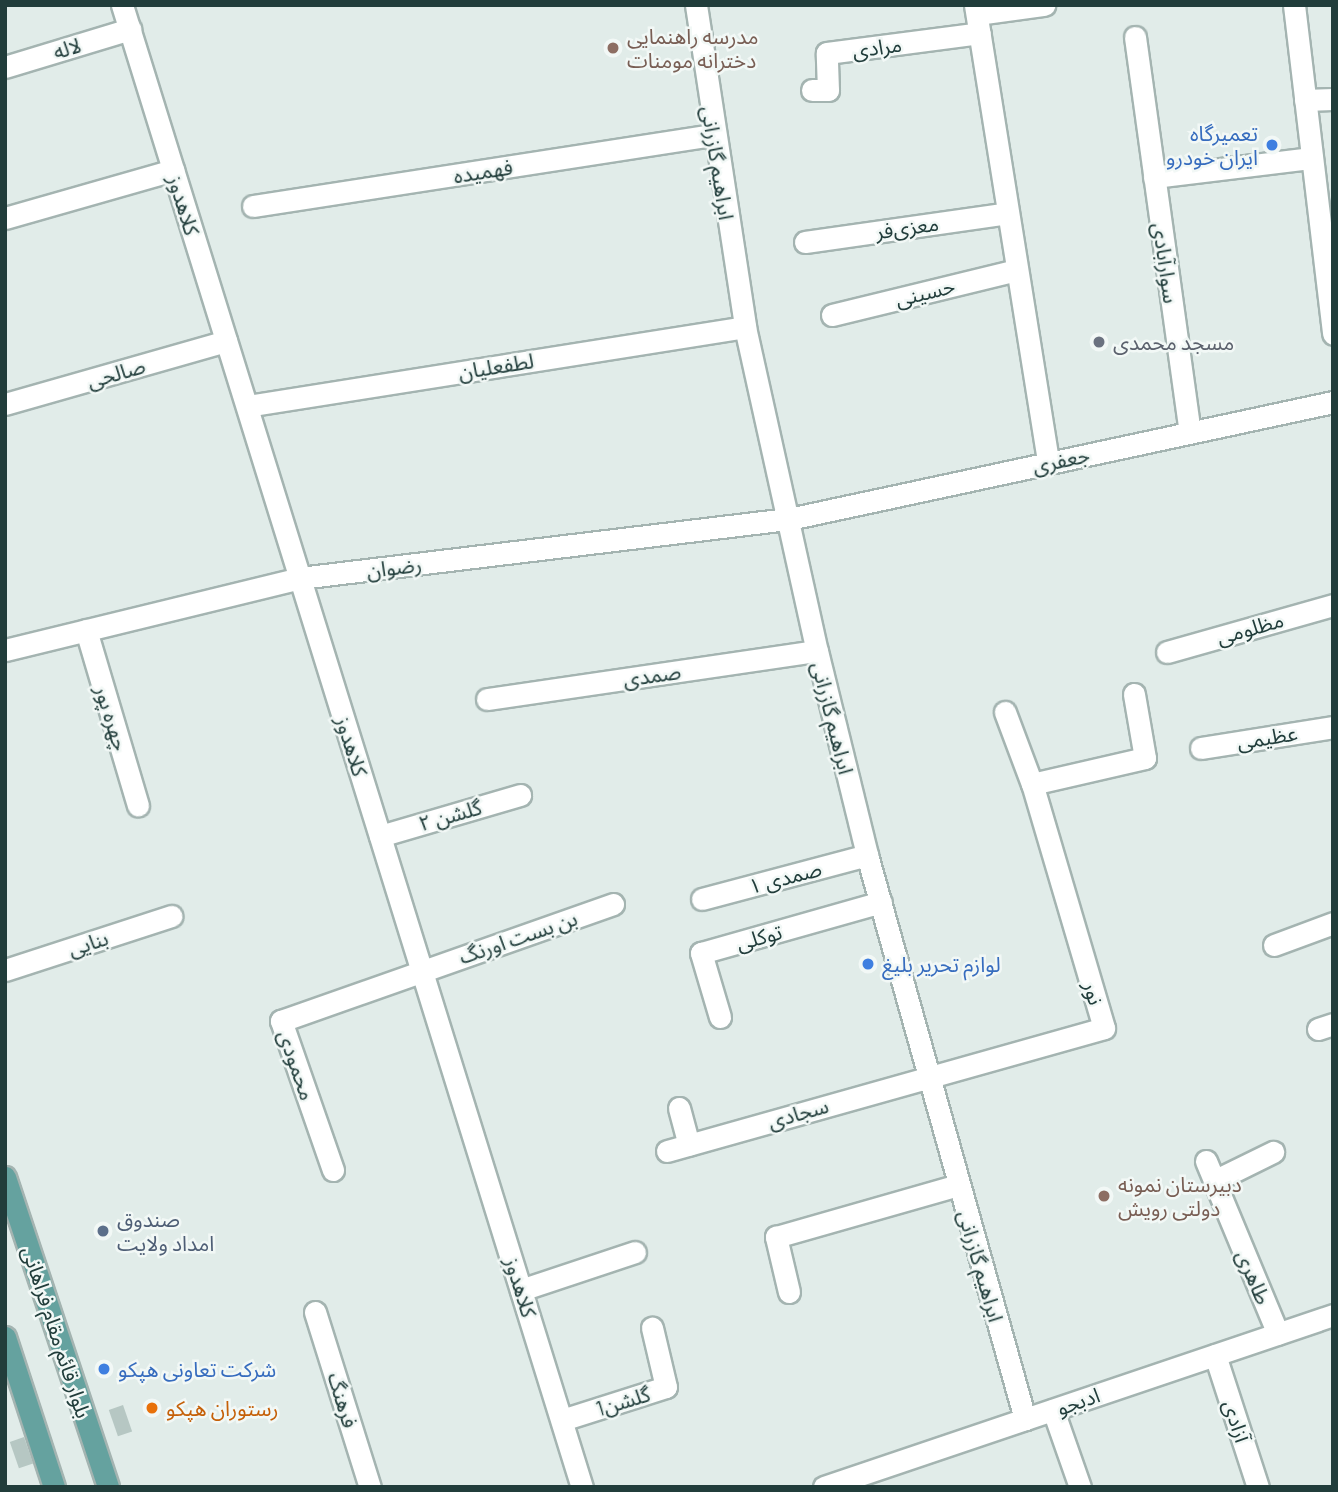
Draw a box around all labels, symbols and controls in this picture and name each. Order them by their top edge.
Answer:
place label: مدرسه راهنمایی دخترانه مومنات [627,23,759,73]
street label: مرادی [851,31,903,63]
street label: لاله [50,32,84,64]
marker: مدرسه راهنمایی دخترانه مومنات [605,40,621,56]
street label: ابراهیم گازرانی [697,104,739,222]
place label: تعمیرگاه ایران خودرو [1166,120,1258,170]
marker: تعمیرگاه ایران خودرو [1264,137,1280,153]
street label: فهمیده [452,154,514,188]
street label: کلاهدوز [163,172,205,238]
street label: معزی‌فر [874,210,940,244]
street label: سوارآبادی [1148,221,1184,305]
street label: حسینی [892,272,958,312]
place label: مسجد محمدی [1113,329,1234,355]
marker: مسجد محمدی [1091,334,1107,350]
street label: لطفعلیان [456,348,536,384]
street label: صالحی [84,353,148,393]
street label: جعفری [1030,442,1092,478]
street label: رضوان [365,551,423,583]
street label: مظلومی [1214,606,1286,650]
street label: صمدی [621,658,683,692]
street label: ابراهیم گازرانی [807,659,859,777]
street label: چهره پور [90,682,134,754]
street label: کلاهدوز [331,713,373,779]
street label: عظیمی [1235,720,1299,754]
street label: گلشن ۲ [416,794,484,836]
street label: صمدی ۱ [746,855,824,899]
street label: بن بست اورنگ [456,905,580,969]
street label: توکلی [733,918,785,956]
street label: بنایی [65,925,111,961]
place label: لوازم تحریر بلیغ [882,951,1001,977]
marker: لوازم تحریر بلیغ [860,956,876,972]
street label: نور [1079,978,1109,1008]
street label: محمودی [273,1027,321,1103]
street label: سجادی [765,1092,831,1134]
place label: دبیرستان نمونه دولتی رویش [1118,1171,1242,1221]
marker: دبیرستان نمونه دولتی رویش [1096,1188,1112,1204]
place label: صندوق امداد ولایت [117,1206,214,1256]
street label: ابراهیم گازرانی [953,1207,1009,1325]
marker: صندوق امداد ولایت [95,1223,111,1239]
street label: بلوار قائم مقام فراهانی [17,1243,97,1421]
street label: طاهری [1231,1246,1277,1308]
street label: کلاهدوز [500,1254,542,1320]
place label: شرکت تعاونی هپکو [118,1356,276,1382]
marker: شرکت تعاونی هپکو [96,1361,112,1377]
street label: فرهنگ [323,1369,363,1431]
street label: گلشن1 [593,1381,653,1421]
street label: ادبجو [1053,1382,1103,1420]
place label: رستوران هپکو [166,1395,279,1421]
street label: آزادی [1218,1397,1256,1445]
marker: رستوران هپکو [144,1400,160,1416]

